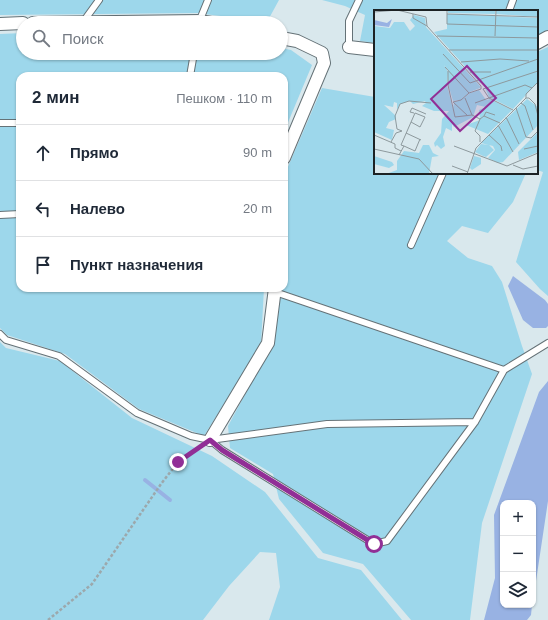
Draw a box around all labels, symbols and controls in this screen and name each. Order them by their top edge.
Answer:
inset map [374,10,538,174]
search box [16,16,288,60]
icon: search [30,27,52,49]
text: Поиск [62,30,104,47]
text: 2 мин [32,88,79,107]
text: Пешком · 110 m [176,91,272,106]
icon: ahead [32,142,54,164]
text: Прямо [70,144,119,161]
text: 90 m [243,145,272,160]
icon: left [32,198,54,220]
text: Налево [70,200,125,217]
text: 20 m [243,201,272,216]
icon: arrive [32,254,54,276]
text: Пункт назначения [70,256,203,273]
route end [169,453,187,471]
map controls [500,500,536,608]
button: + [500,500,536,536]
route start [365,535,383,553]
button: − [500,536,536,572]
button: layers [500,572,536,608]

